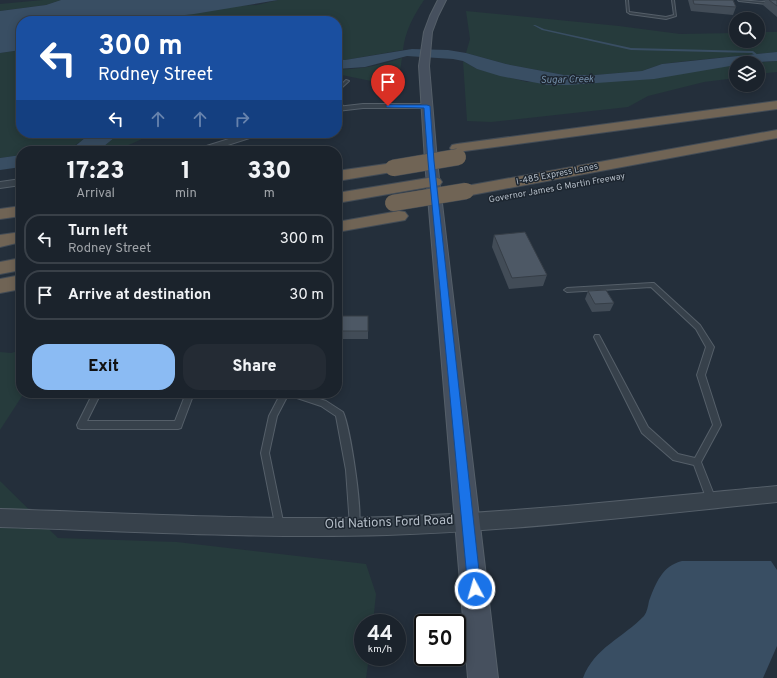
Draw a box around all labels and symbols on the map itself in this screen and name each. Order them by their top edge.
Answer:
pin [371,65,405,106]
water label: Sugar Creek [540,73,595,87]
street label: I-485 Express Lanes [515,161,599,187]
street label: Governor James G Martin Freeway [488,171,626,205]
street label: Old Nations Ford Road [324,513,454,533]
position arrow [454,568,496,610]
speed limit sign: 50 [414,614,466,666]

